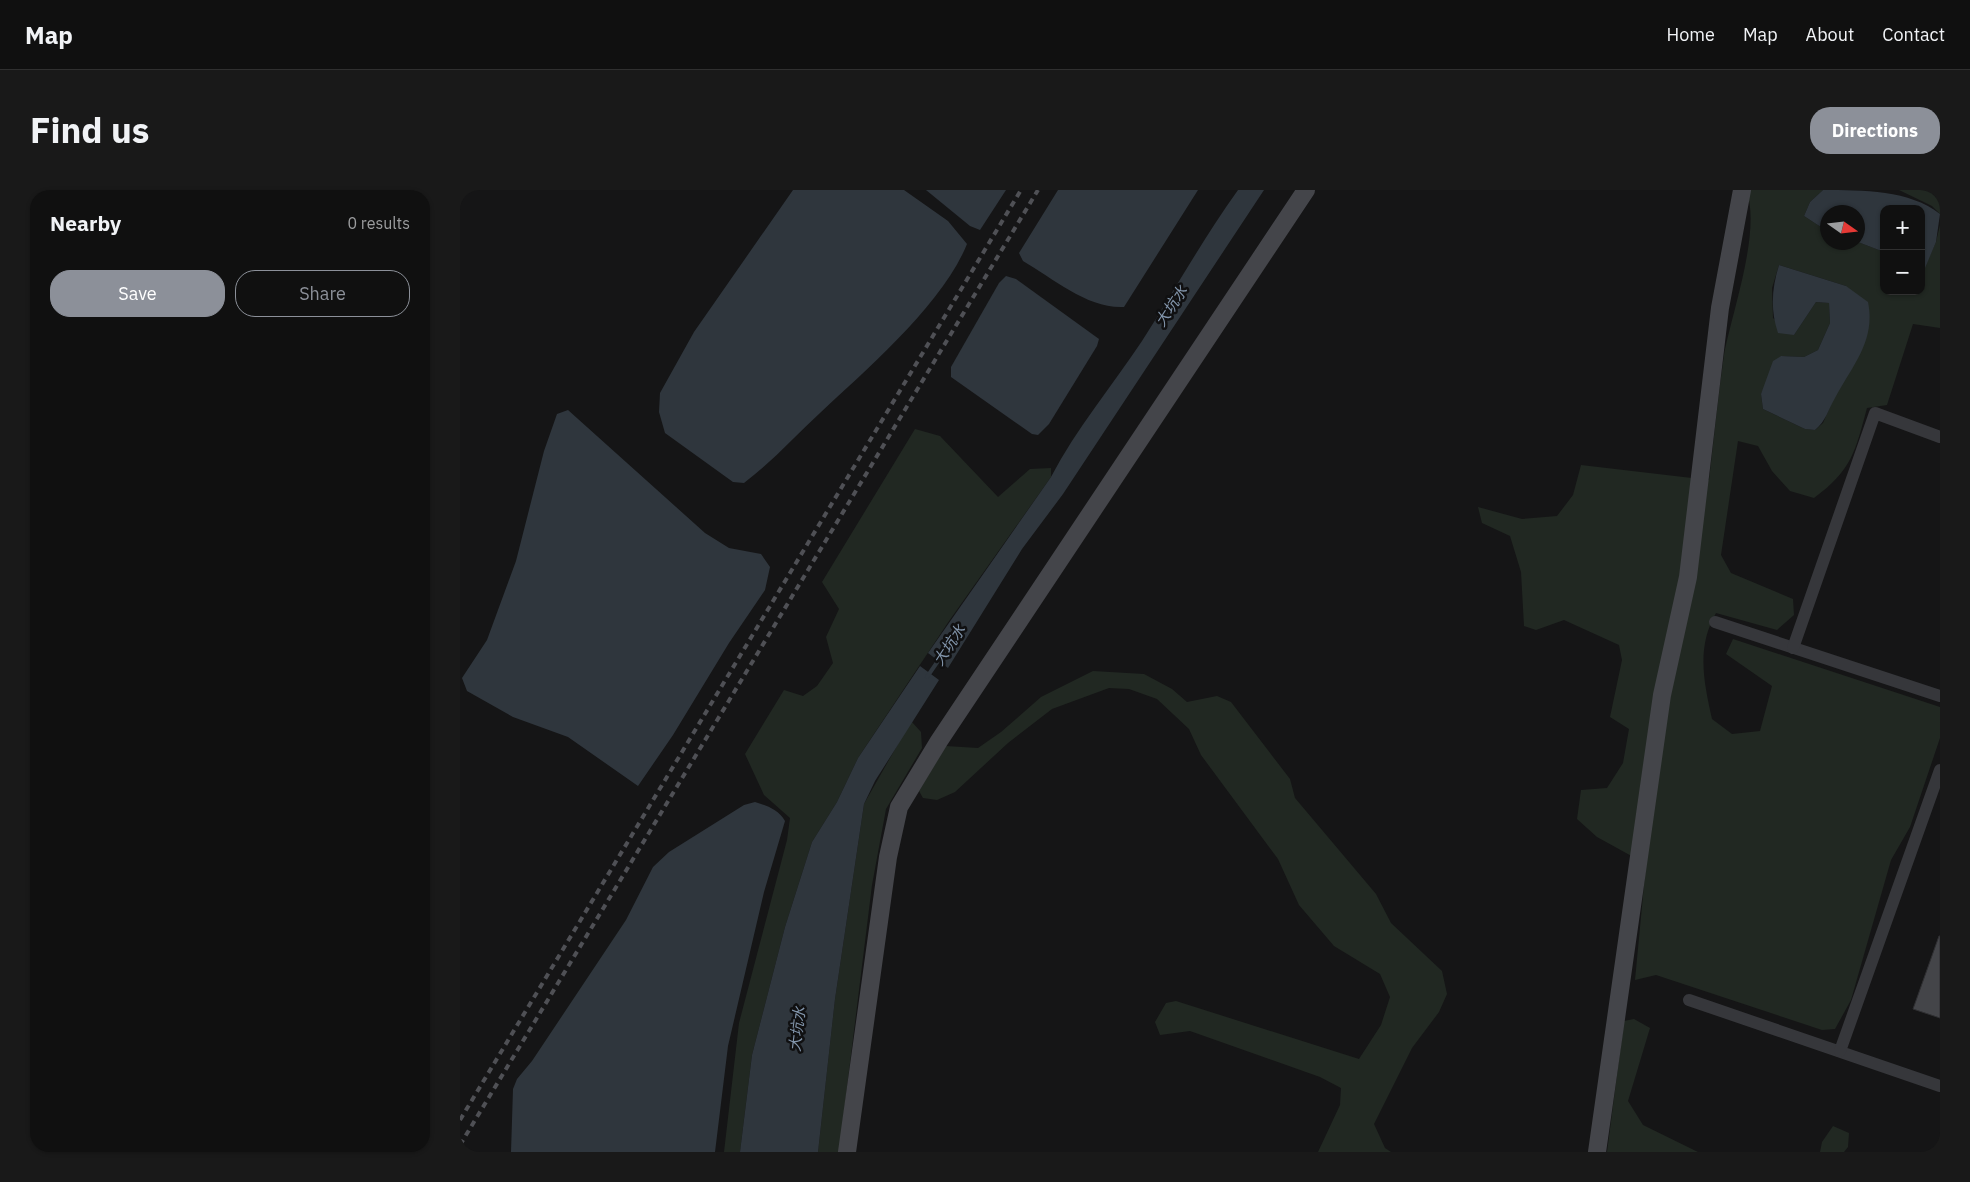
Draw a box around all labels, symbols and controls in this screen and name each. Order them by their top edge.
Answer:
text: Map [25,19,73,51]
text: Home [1667,23,1715,46]
text: Map [1743,23,1778,46]
text: About [1806,23,1854,46]
text: Contact [1882,23,1945,46]
text: Find us [30,107,149,153]
button: Directions [1810,107,1940,154]
north arrow [1820,205,1865,250]
map controls [1880,205,1925,295]
button: + [1880,205,1925,250]
text: Nearby [50,209,121,237]
text: 0 results [347,213,410,233]
button: − [1880,250,1925,295]
button: Save [50,270,225,317]
button: Share [235,270,410,317]
water label: 大坑水 [1151,281,1192,330]
water label: 大坑水 [929,620,970,669]
water label: 大坑水 [785,1005,809,1052]

